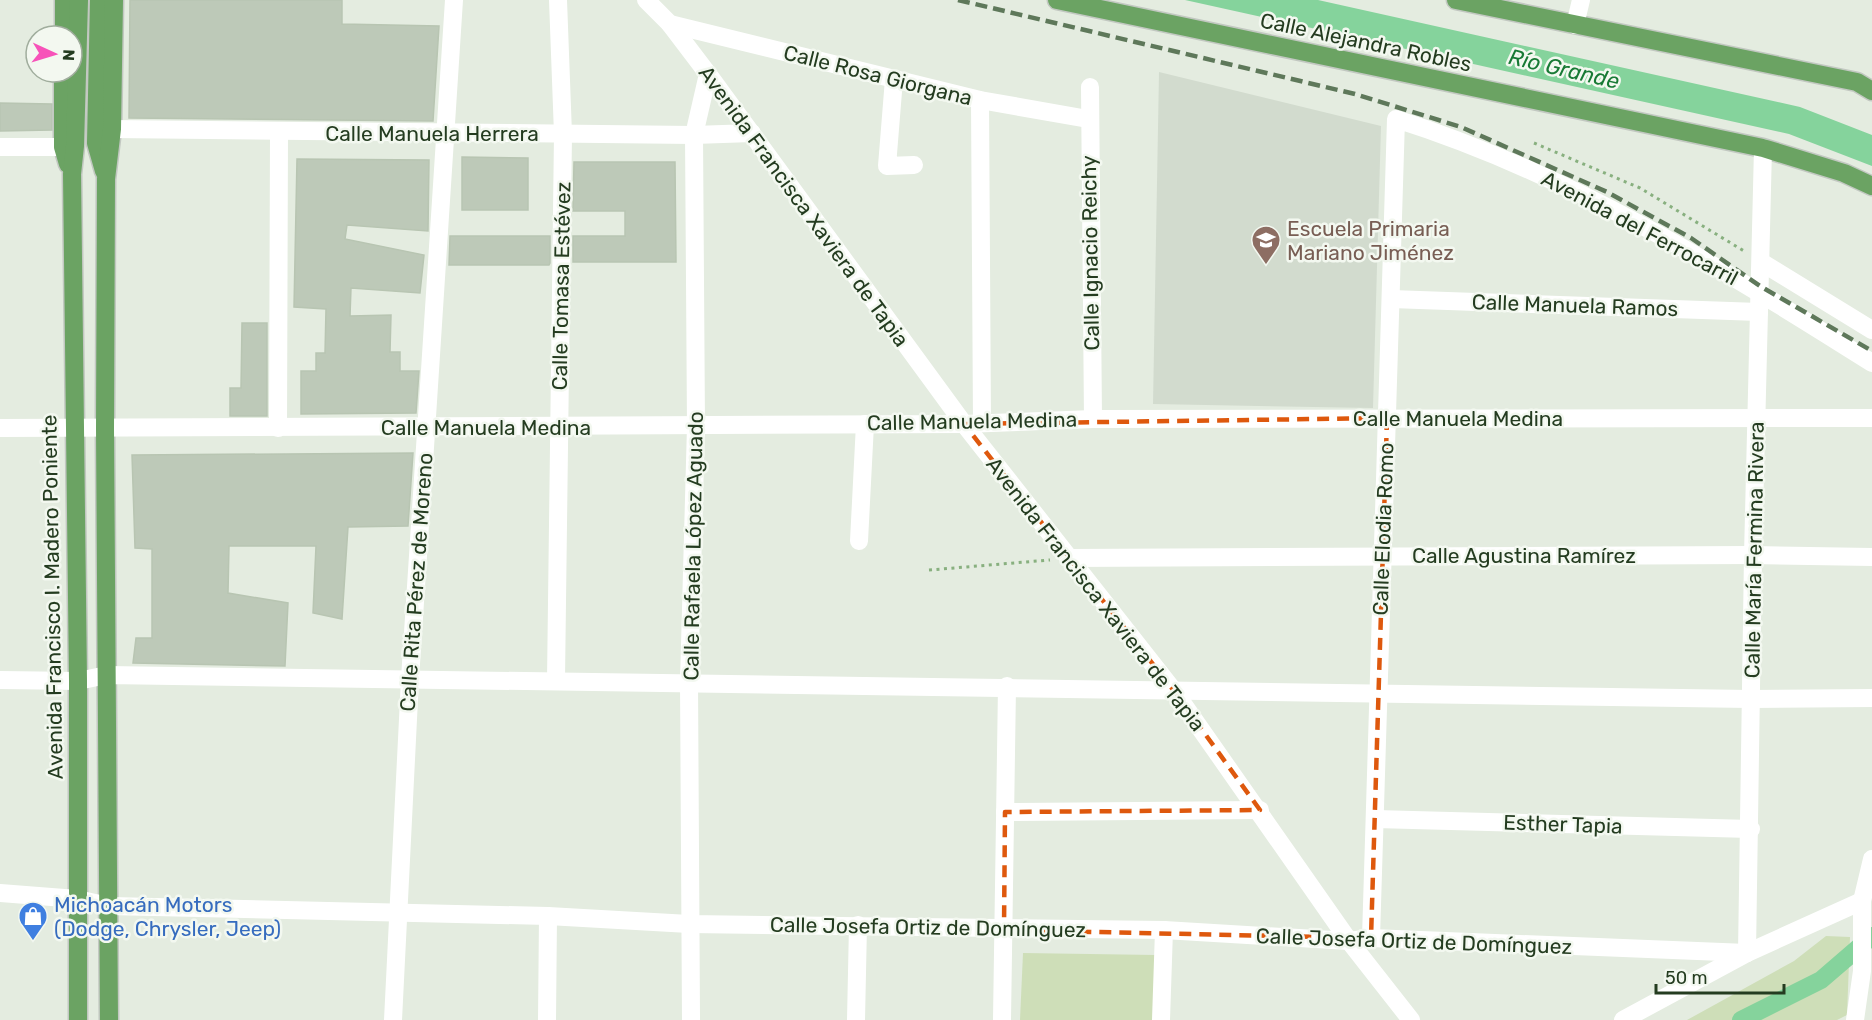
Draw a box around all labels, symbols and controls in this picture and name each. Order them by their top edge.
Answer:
street label: Calle Alejandra Robles [1258,7,1474,77]
north arrow [24,24,84,84]
street label: Calle Rosa Giorgana [781,39,975,111]
water label: Río Grande [1506,43,1622,95]
text: N [59,49,78,61]
street label: Avenida Francisca Xaviera de Tapia [694,61,914,351]
street label: Calle Manuela Herrera [325,121,539,146]
street label: Calle Ignacio Reichy [1076,155,1104,351]
street label: Avenida del Ferrocarril [1537,166,1743,290]
street label: Calle Tomasa Estévez [547,181,575,391]
place label: Escuela Primaria Mariano Jiménez [1287,216,1454,265]
school or university icon: Escuela Primaria Mariano Jiménez [1250,224,1282,266]
street label: Calle Manuela Ramos [1471,289,1679,321]
street label: Calle Manuela Medina [1353,406,1563,431]
street label: Calle Manuela Medina [867,407,1077,435]
street label: Calle Rafaela López Aguado [678,411,708,681]
street label: Avenida Francisco I. Madero Poniente [36,414,68,780]
street label: Calle Manuela Medina [381,415,591,440]
street label: Calle María Fermina Rivera [1739,421,1769,679]
street label: Calle Elodia Romo [1367,442,1399,616]
street label: Calle Rita Pérez de Moreno [394,452,438,712]
street label: Avenida Francisca Xaviera de Tapia [981,452,1211,736]
street label: Calle Agustina Ramírez [1412,543,1636,568]
street label: Esther Tapia [1503,809,1623,839]
place label: Michoacán Motors (Dodge, Chrysler, Jeep) [54,892,281,941]
shop icon: Michoacán Motors (Dodge, Chrysler, Jeep) [17,900,49,942]
street label: Calle Josefa Ortiz de Domínguez [770,912,1086,942]
street label: Calle Josefa Ortiz de Domínguez [1255,923,1573,959]
scale bar [1656,957,1784,995]
text: 50 m [1665,967,1708,989]

